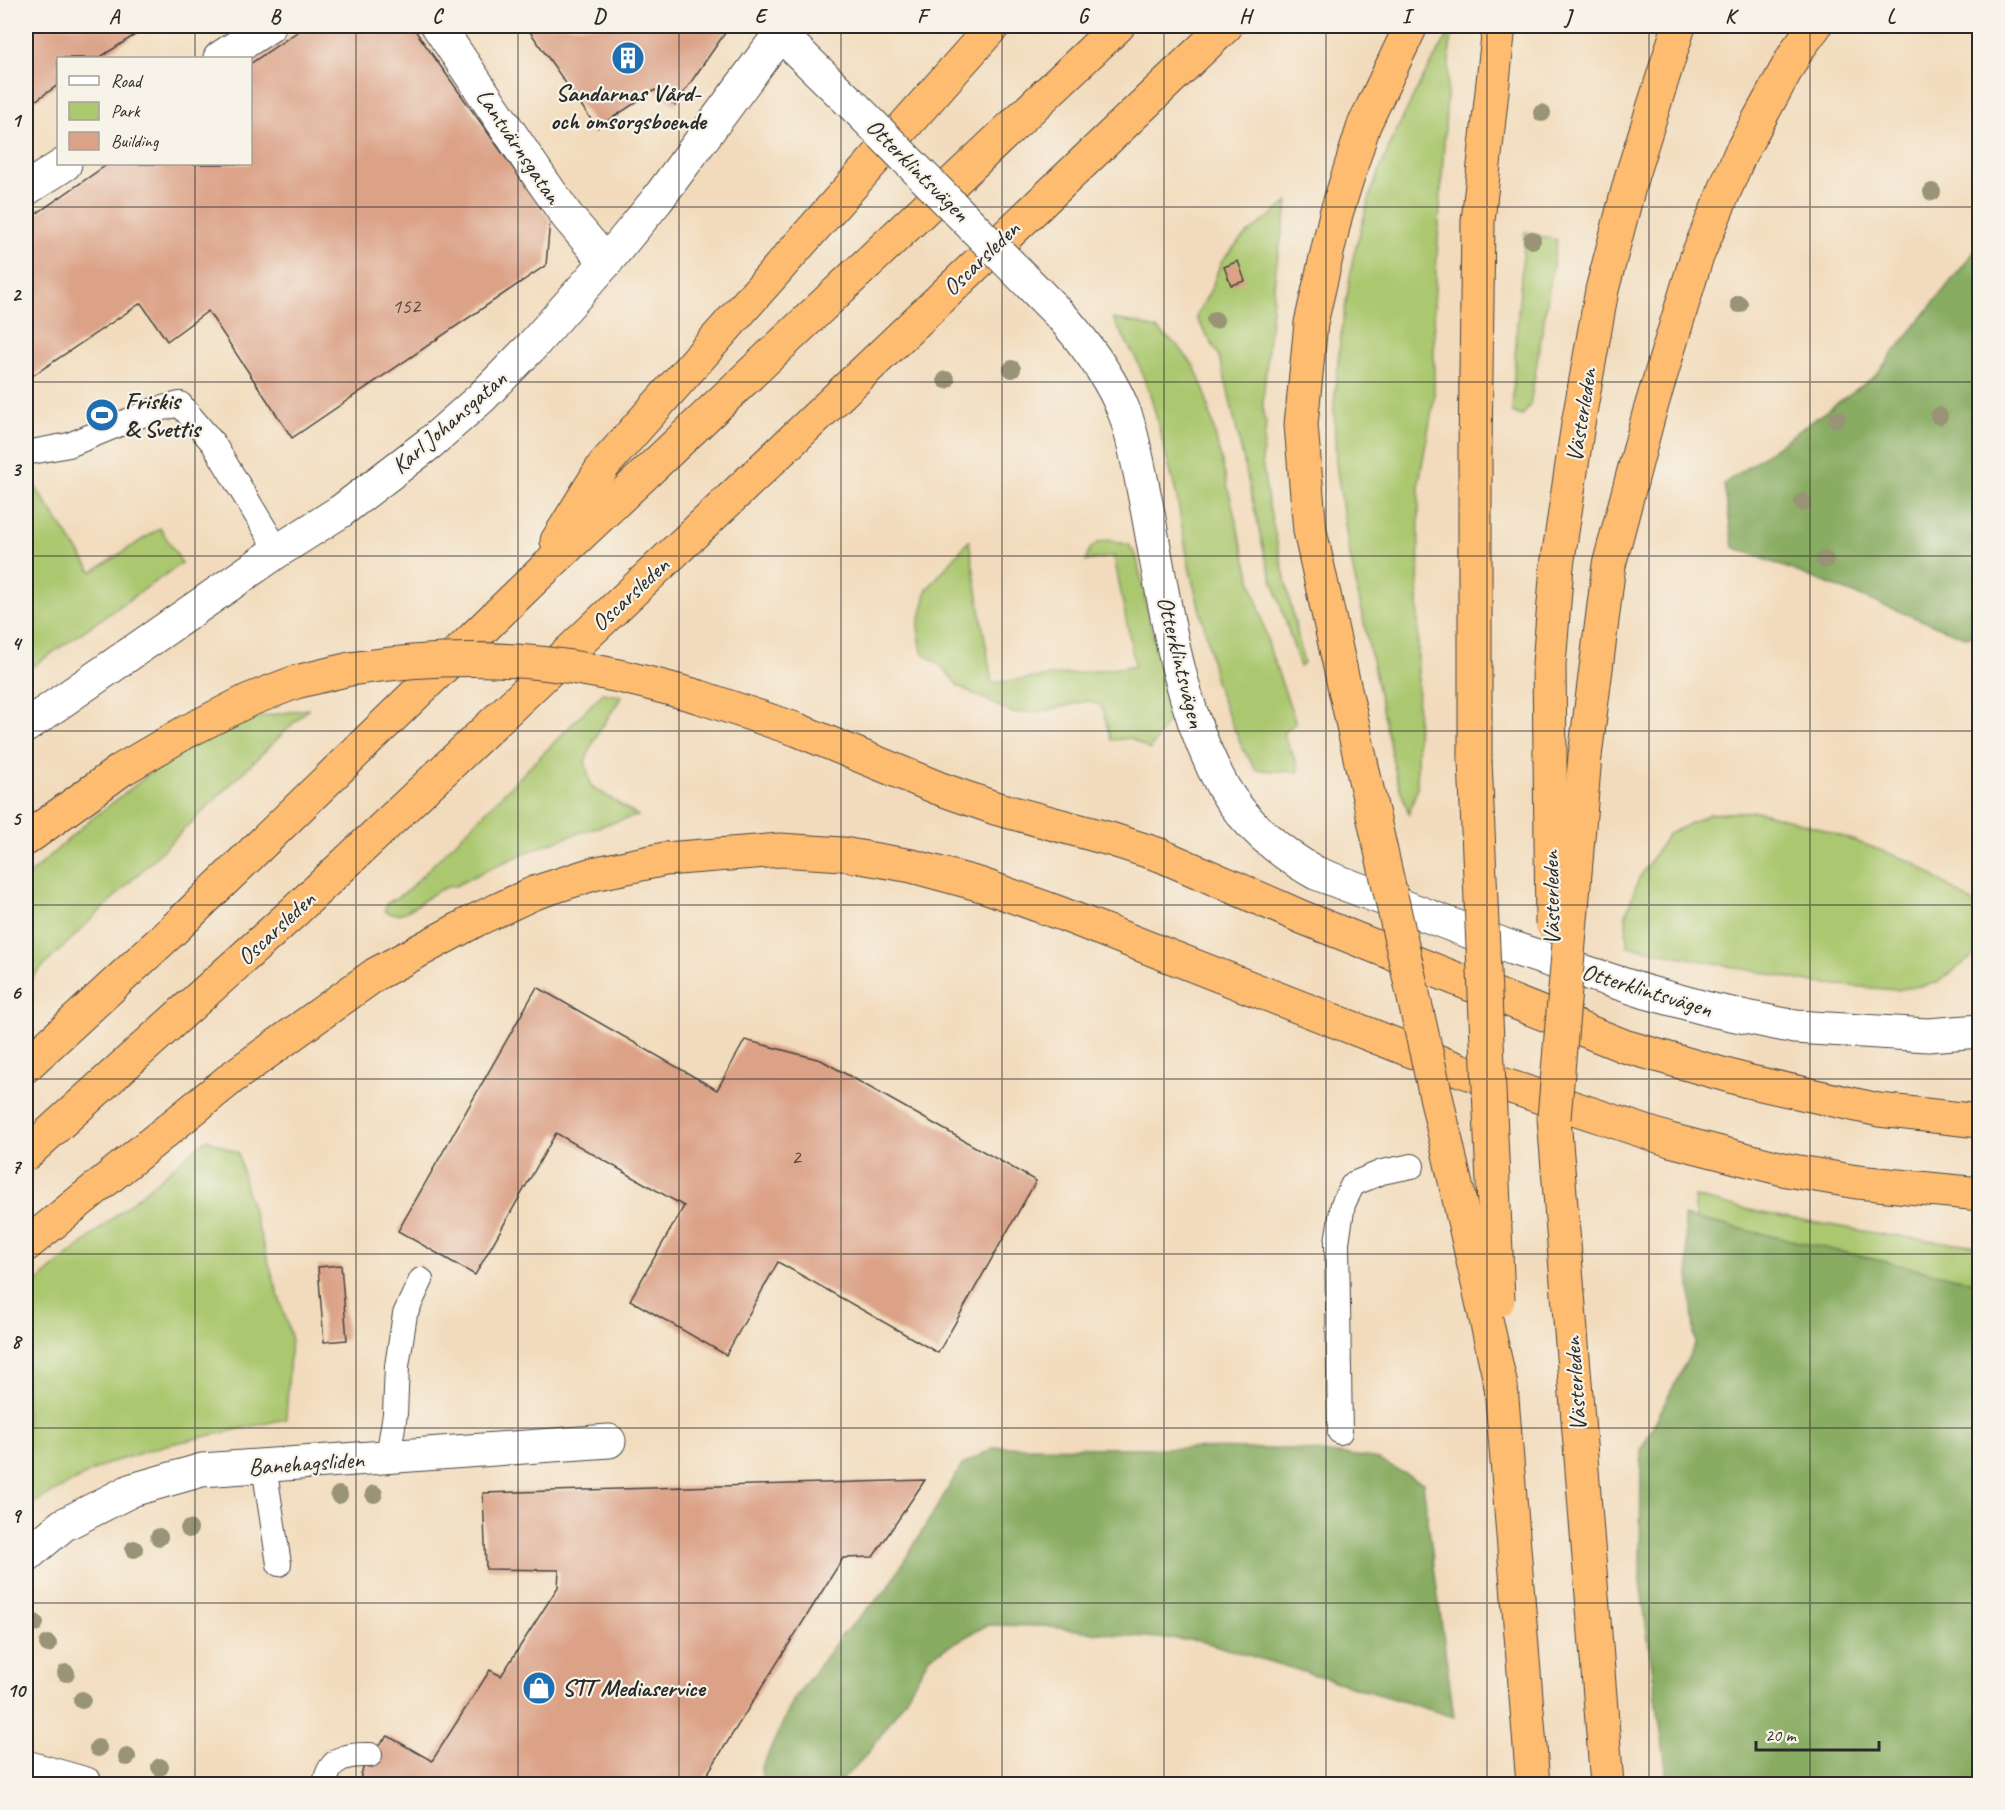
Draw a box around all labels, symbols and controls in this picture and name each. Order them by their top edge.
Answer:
text: A [109,4,121,29]
text: B [270,4,282,29]
text: C [432,4,444,29]
text: D [593,4,607,29]
text: E [755,4,769,29]
text: F [917,4,931,29]
text: G [1078,4,1091,29]
text: H [1239,4,1254,29]
text: I [1402,4,1415,29]
text: J [1563,4,1575,29]
text: K [1725,4,1739,29]
text: L [1887,4,1897,29]
building icon: Sandarnas Vård- och omsorgsboende [610,40,646,76]
legend [57,57,252,165]
text: Road [111,70,144,92]
place label: Sandarnas Vård- och omsorgsboende [550,78,708,136]
street label: Lantvärnsgatan [469,83,569,210]
text: Park [111,100,141,122]
text: 1 [12,108,23,133]
street label: Otterklintsvägen [860,112,976,228]
text: Building [111,130,160,152]
street label: Oscarsleden [936,213,1027,302]
text: 2 [12,282,23,307]
house number: 152 [392,293,422,319]
street label: Karl Johansgatan [385,364,513,480]
street label: Västerleden [1559,365,1603,464]
place label: Friskis & Svettis [125,386,203,444]
sports icon: Friskis & Svettis [84,397,120,433]
text: 3 [12,457,23,482]
street label: Oscarsleden [585,549,676,638]
street label: Otterklintsvägen [1150,593,1212,731]
text: 4 [12,631,24,656]
text: 5 [12,806,23,831]
street label: Västerleden [1535,849,1567,946]
street label: Oscarsleden [231,883,322,972]
street label: Otterklintsvägen [1578,956,1716,1024]
text: 6 [11,980,22,1005]
house number: 2 [791,1144,802,1170]
text: 7 [12,1154,23,1179]
text: 8 [12,1329,24,1354]
street label: Västerleden [1557,1335,1593,1432]
street label: Banehagsliden [247,1444,366,1482]
text: 9 [12,1503,23,1528]
shop icon: STT Mediaservice [521,1670,557,1706]
place label: STT Mediaservice [562,1673,707,1703]
text: 10 [7,1678,27,1703]
scale bar [1756,1714,1879,1752]
text: 20 m [1765,1724,1798,1746]

